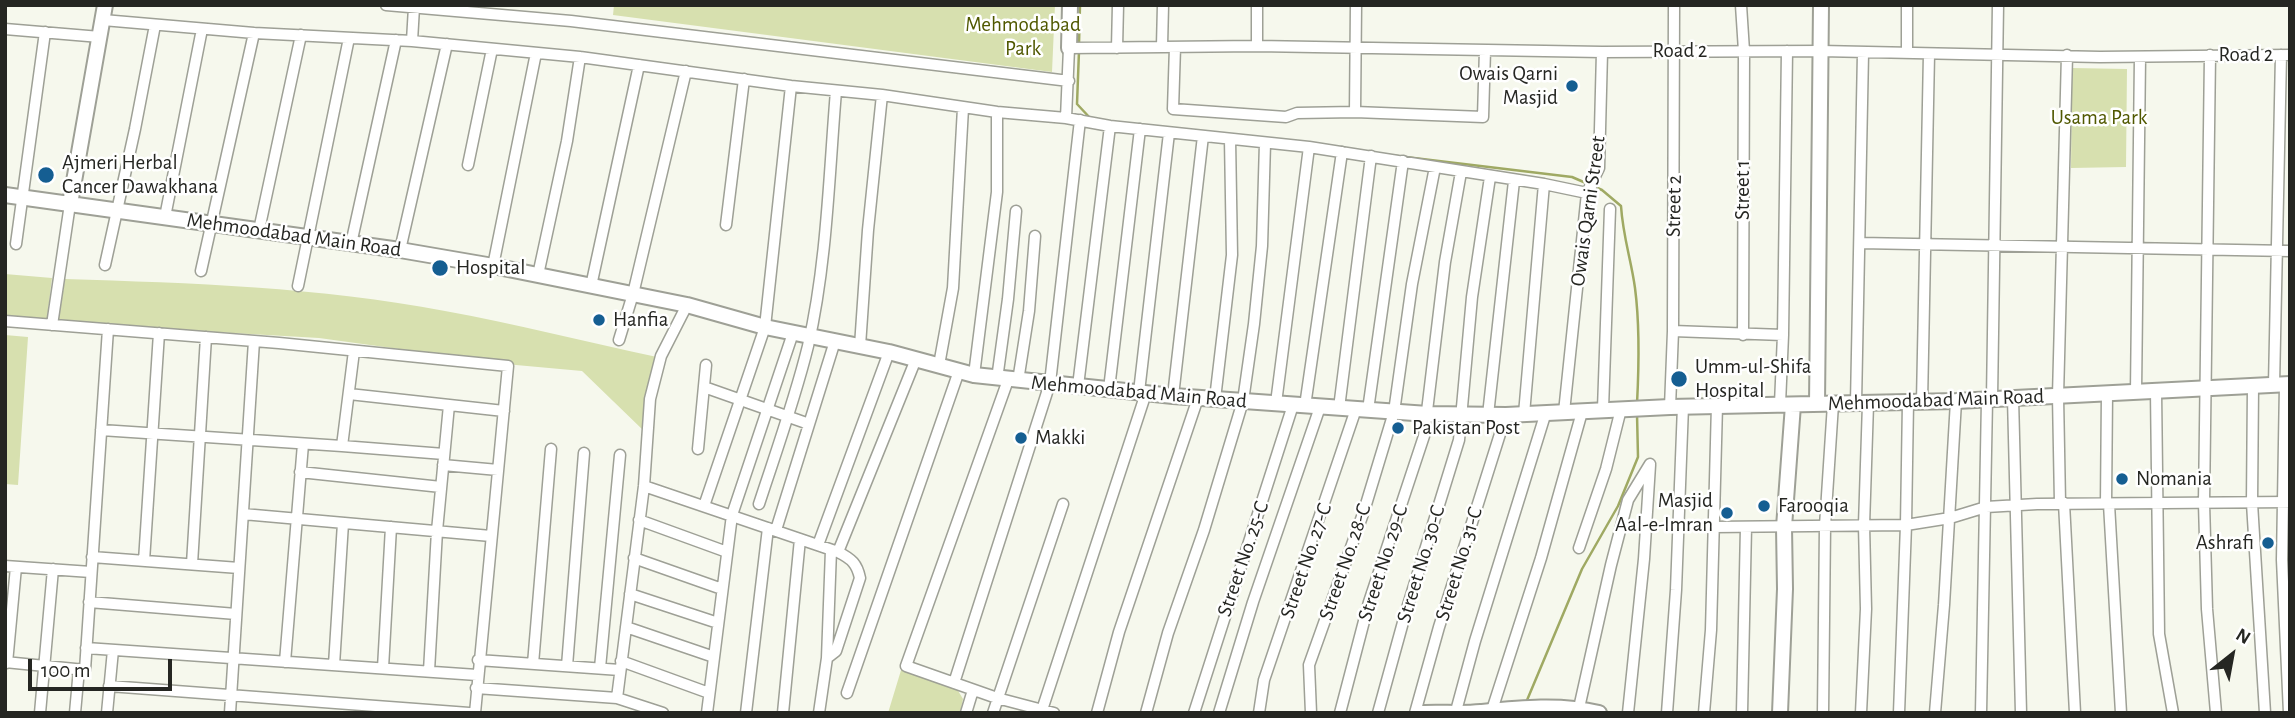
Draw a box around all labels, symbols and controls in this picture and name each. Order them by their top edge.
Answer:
park label: Mehmodabad Park [965,12,1081,62]
street label: Road 2 [1653,38,1707,64]
street label: Road 2 [2219,42,2273,68]
place label: Owais Qarni Masjid [1459,61,1558,111]
marker: Owais Qarni Masjid [1564,78,1580,94]
park label: Usama Park [2051,105,2147,131]
street label: Owais Qarni Street [1565,134,1611,288]
place label: Ajmeri Herbal Cancer Dawakhana [62,150,218,200]
street label: Street 1 [1730,160,1756,220]
marker: Ajmeri Herbal Cancer Dawakhana [36,165,56,185]
street label: Street 2 [1661,175,1687,237]
street label: Mehmoodabad Main Road [185,207,403,263]
place label: Hospital [456,255,525,281]
marker: Hospital [430,258,450,278]
place label: Hanfia [613,307,668,333]
marker: Hanfia [591,312,607,328]
place label: Umm-ul-Shifa Hospital [1695,354,1811,404]
marker: Umm-ul-Shifa Hospital [1669,369,1689,389]
street label: Mehmoodabad Main Road [1030,370,1248,414]
street label: Mehmoodabad Main Road [1827,384,2045,416]
place label: Pakistan Post [1412,415,1520,441]
marker: Pakistan Post [1390,420,1406,436]
place label: Makki [1035,425,1085,451]
marker: Makki [1013,430,1029,446]
place label: Nomania [2136,466,2212,492]
marker: Nomania [2114,471,2130,487]
place label: Masjid Aal-e-Imran [1615,488,1713,538]
place label: Farooqia [1778,493,1849,519]
street label: Street No. 25-C [1212,498,1274,620]
marker: Farooqia [1756,498,1772,514]
street label: Street No. 27-C [1275,500,1337,622]
street label: Street No. 28-C [1313,501,1377,623]
street label: Street No. 29-C [1352,501,1414,625]
street label: Street No. 30-C [1391,502,1451,626]
street label: Street No. 31-C [1430,504,1488,624]
marker: Masjid Aal-e-Imran [1719,505,1735,521]
place label: Ashrafi [2196,530,2254,556]
marker: Ashrafi [2260,535,2276,551]
north arrow [2197,620,2267,690]
text: N [2233,625,2254,648]
scale bar [32,644,175,688]
text: 100 m [41,660,91,681]

